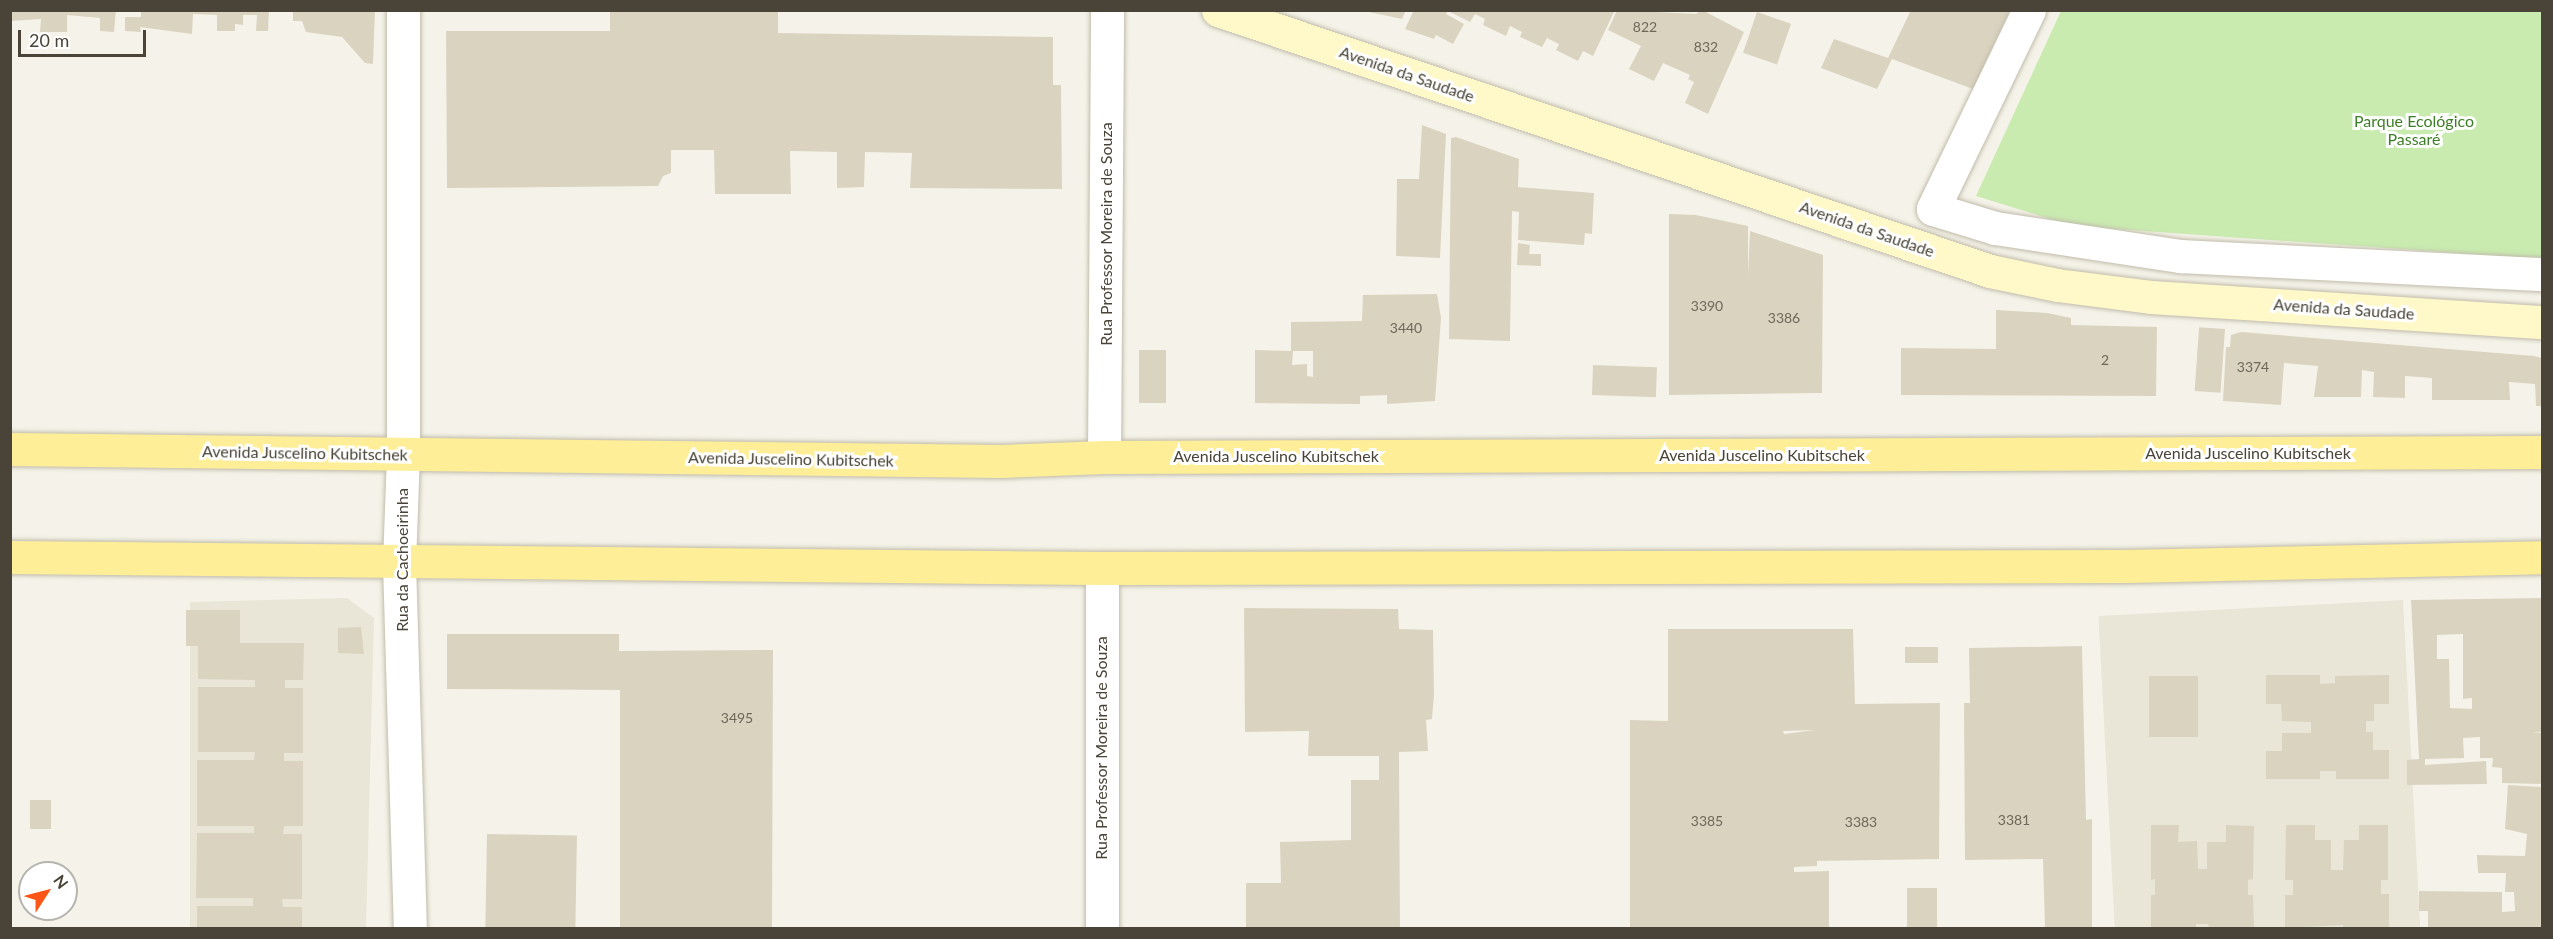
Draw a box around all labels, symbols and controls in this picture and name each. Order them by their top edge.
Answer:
scale bar [21,18,148,56]
house number: 822 [1633,19,1657,35]
text: 20 m [29,29,69,51]
house number: 832 [1694,39,1718,55]
street label: Avenida da Saudade [1337,42,1477,106]
park label: Parque Ecológico Passaré [2354,111,2474,149]
street label: Rua Professor Moreira de Souza [1096,122,1116,346]
street label: Avenida da Saudade [1797,197,1937,261]
street label: Avenida da Saudade [2273,294,2415,324]
house number: 3390 [1691,298,1723,314]
house number: 3386 [1768,310,1800,326]
house number: 3440 [1390,320,1422,336]
house number: 2 [2101,352,2109,368]
house number: 3374 [2237,359,2269,375]
street label: Avenida Juscelino Kubitschek [202,442,408,464]
street label: Avenida Juscelino Kubitschek [2145,443,2351,463]
street label: Avenida Juscelino Kubitschek [1659,445,1865,465]
street label: Avenida Juscelino Kubitschek [1173,446,1379,466]
street label: Avenida Juscelino Kubitschek [688,448,894,470]
street label: Rua da Cachoeirinha [392,488,412,632]
street label: Rua Professor Moreira de Souza [1091,636,1111,860]
house number: 3495 [721,710,753,726]
house number: 3381 [1998,812,2030,828]
house number: 3385 [1691,813,1723,829]
house number: 3383 [1845,814,1877,830]
north arrow [18,861,78,921]
text: N [50,871,73,892]

